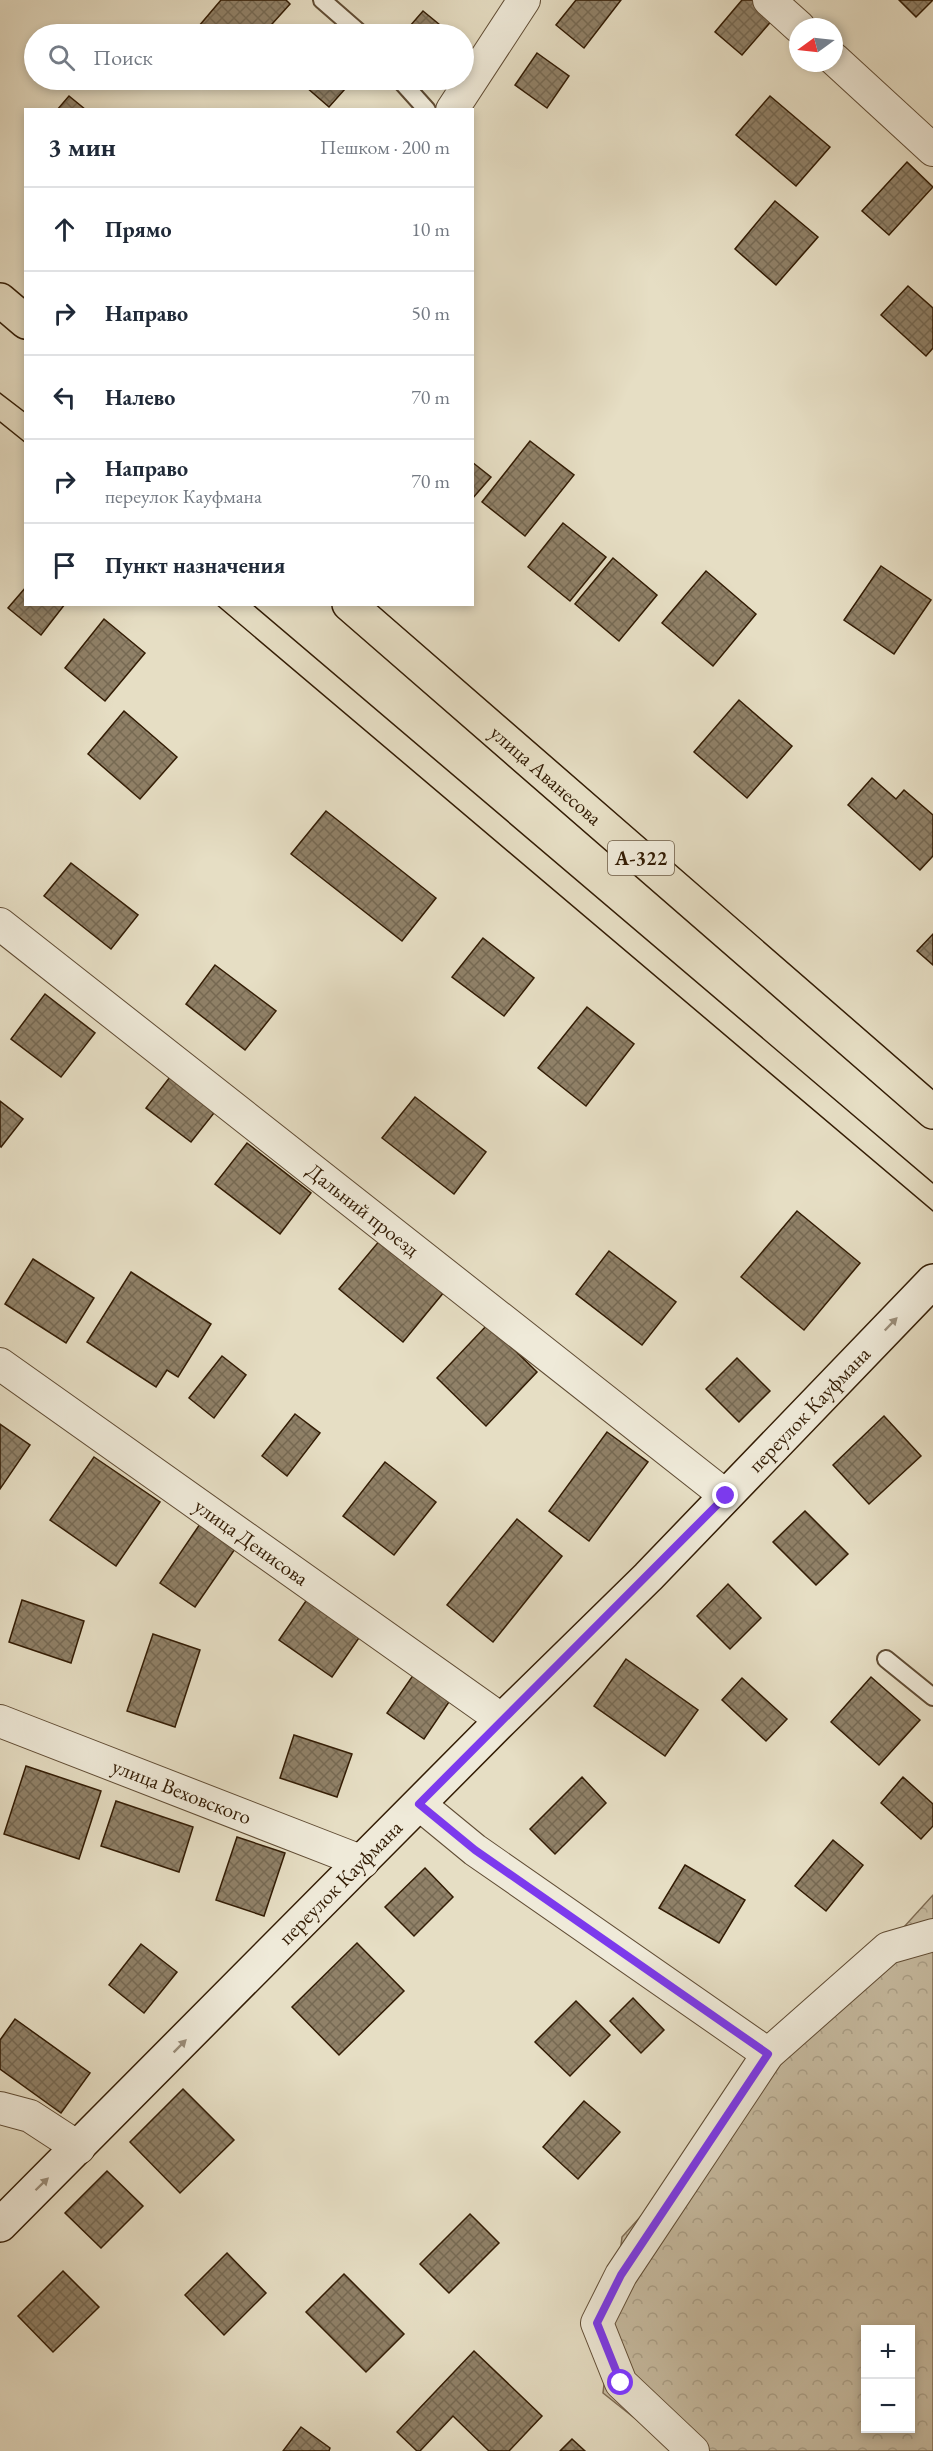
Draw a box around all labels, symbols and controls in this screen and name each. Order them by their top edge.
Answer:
north arrow [789,18,843,72]
search box [24,24,474,90]
icon: search [45,41,78,74]
text: Поиск [93,43,153,72]
text: 3 мин [48,130,116,164]
text: Пешком · 200 m [320,134,450,160]
icon: ahead [48,213,81,246]
text: Прямо [105,215,172,244]
text: 10 m [411,216,450,242]
icon: right [48,297,81,330]
text: Направо [105,299,188,328]
text: 50 m [411,300,450,326]
icon: left [48,381,81,414]
text: Налево [105,383,175,412]
text: 70 m [411,384,450,410]
text: Направо [105,454,188,483]
icon: right [48,465,81,498]
text: 70 m [411,468,450,494]
text: переулок Кауфмана [105,483,262,509]
icon: arrive [48,549,81,582]
text: Пункт назначения [105,551,285,580]
street label: улица Аванесова [485,719,608,831]
road number: А-322 [608,841,674,875]
street label: Дальний проезд [301,1157,425,1263]
one-way arrow [884,1318,898,1332]
street label: переулок Кауфмана [742,1340,876,1478]
route end [712,1482,738,1508]
street label: улица Денисова [189,1492,315,1592]
street label: улица Веховского [108,1752,256,1830]
street label: переулок Кауфмана [272,1814,408,1950]
one-way arrow [172,2040,186,2054]
one-way arrow [34,2178,48,2192]
map controls [861,2325,915,2433]
button: + [861,2325,915,2379]
route start [607,2369,633,2395]
button: − [861,2379,915,2433]

